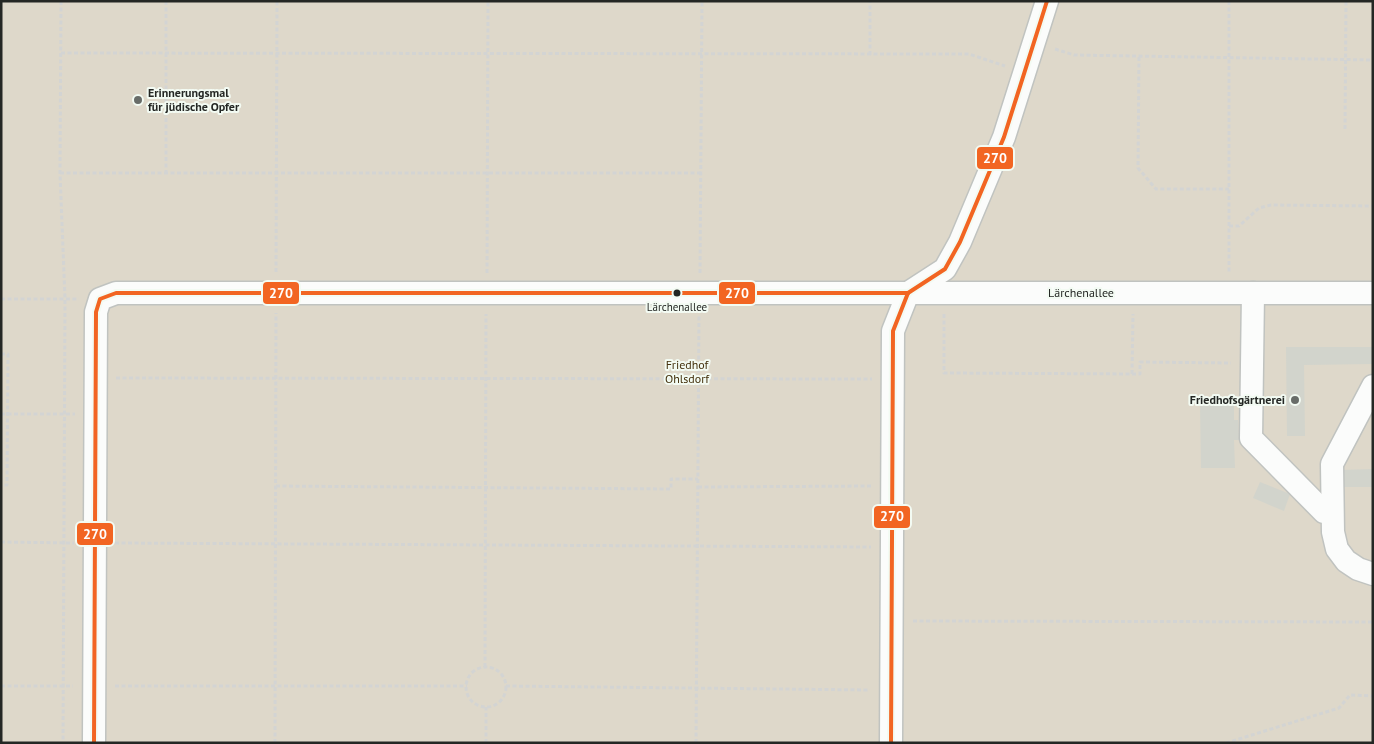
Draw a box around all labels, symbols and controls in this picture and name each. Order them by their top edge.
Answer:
place label: Erinnerungsmal für jüdische Opfer [148,85,240,114]
marker: Erinnerungsmal für jüdische Opfer [132,94,144,106]
line badge: 270 [976,146,1014,170]
text: 270 [983,149,1007,167]
line badge: 270 [262,281,300,305]
line badge: 270 [718,281,756,305]
text: 270 [269,284,293,302]
text: 270 [725,284,749,302]
street label: Lärchenallee [1048,285,1114,300]
marker: Lärchenallee [672,288,682,298]
place label: Lärchenallee [647,300,708,314]
park label: Friedhof Ohlsdorf [665,357,710,386]
place label: Friedhofsgärtnerei [1190,392,1285,407]
marker: Friedhofsgärtnerei [1289,394,1301,406]
line badge: 270 [873,505,911,529]
text: 270 [880,507,904,525]
line badge: 270 [76,522,114,546]
text: 270 [83,525,107,543]

